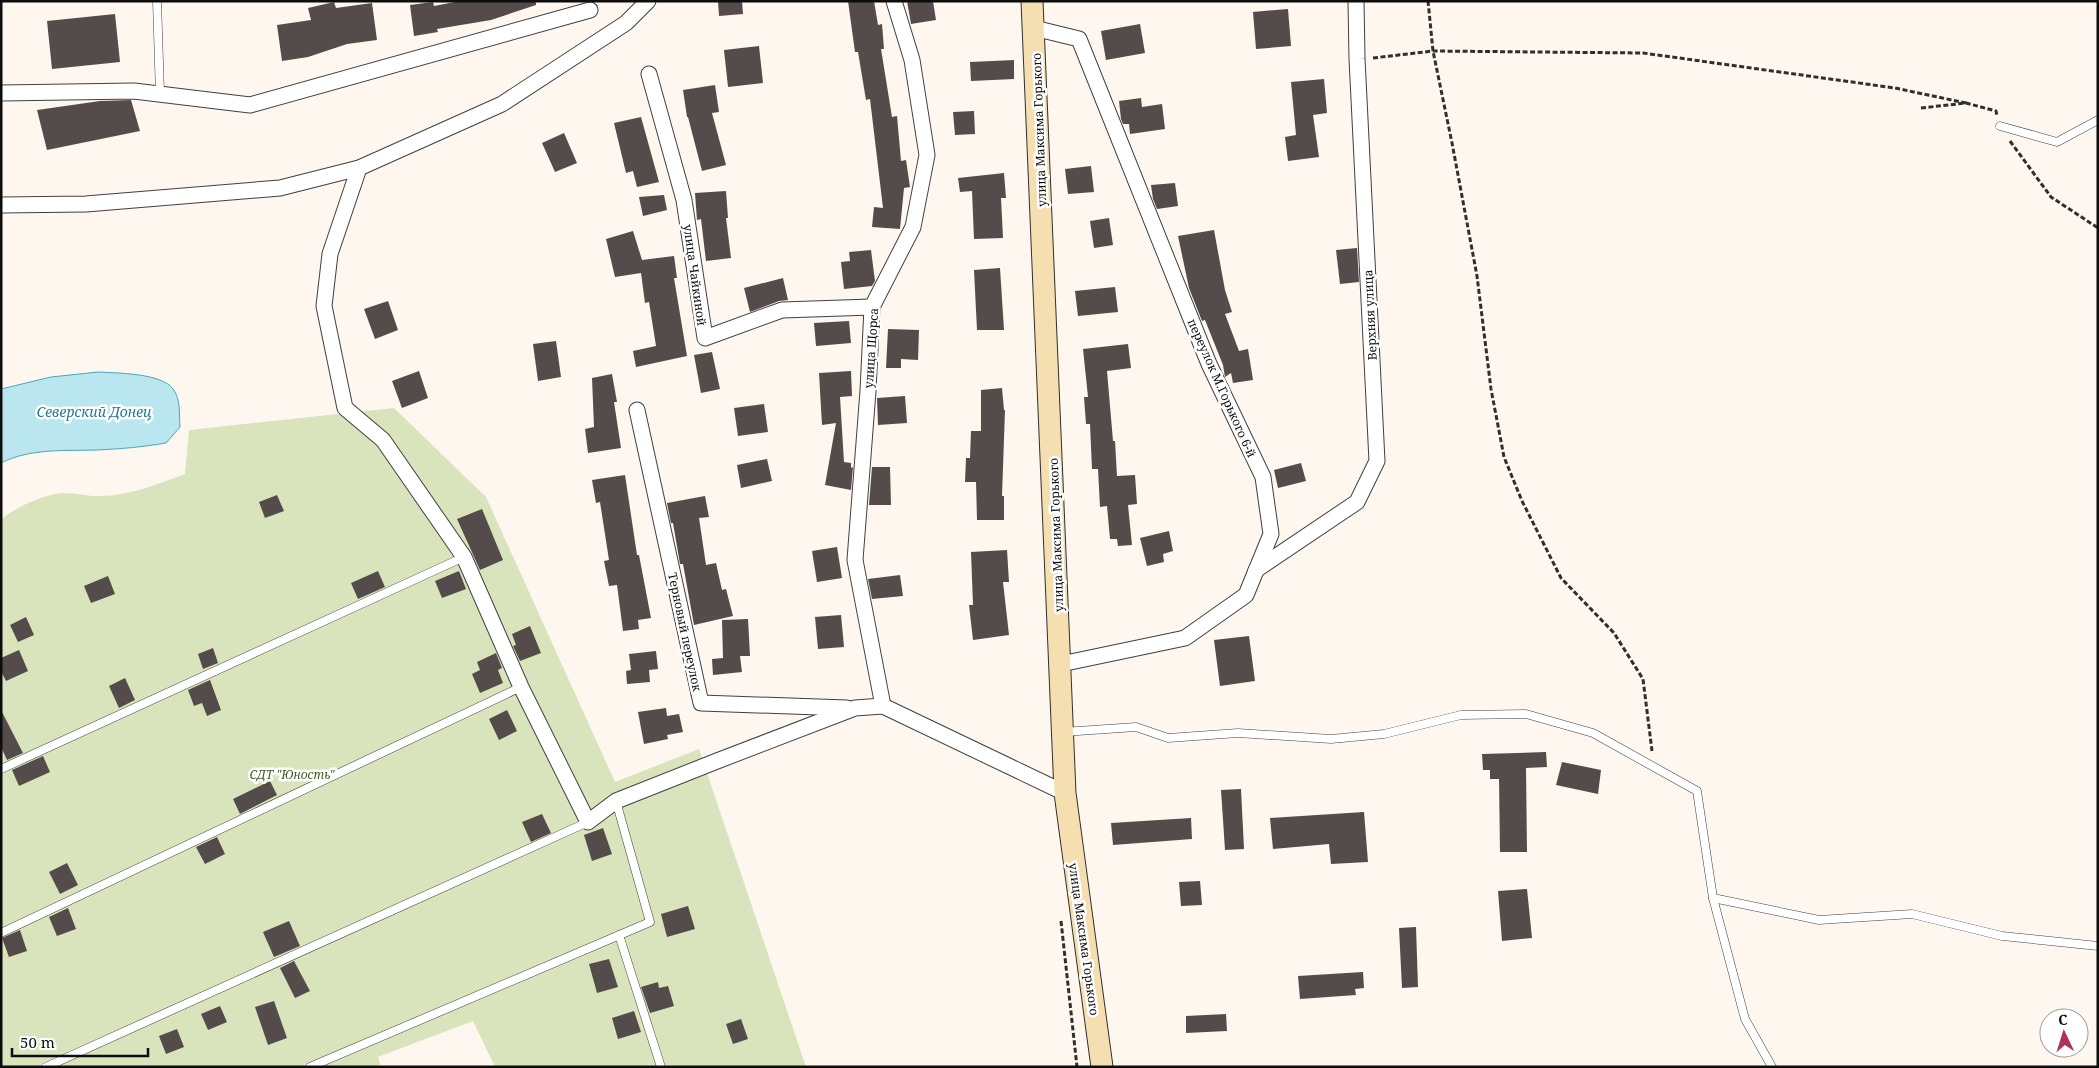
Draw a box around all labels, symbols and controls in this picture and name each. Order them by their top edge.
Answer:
street label: улица Максима Горького [1028,53,1050,207]
street label: улица Чайкиной [679,223,711,327]
street label: Верхняя улица [1359,269,1381,361]
street label: улица Щорса [860,307,882,389]
street label: переулок М.Горького 6-й [1184,316,1260,460]
water label: Северский Донец [37,402,152,421]
street label: улица Максима Горького [1045,458,1067,612]
street label: Терновый переулок [664,571,706,694]
park label: СДТ "Юность" [250,766,336,783]
street label: улица Максима Горького [1065,862,1103,1016]
north arrow [2039,1008,2089,1058]
text: С [2058,1010,2068,1029]
scale bar [12,1026,149,1058]
text: 50 m [20,1032,55,1052]

